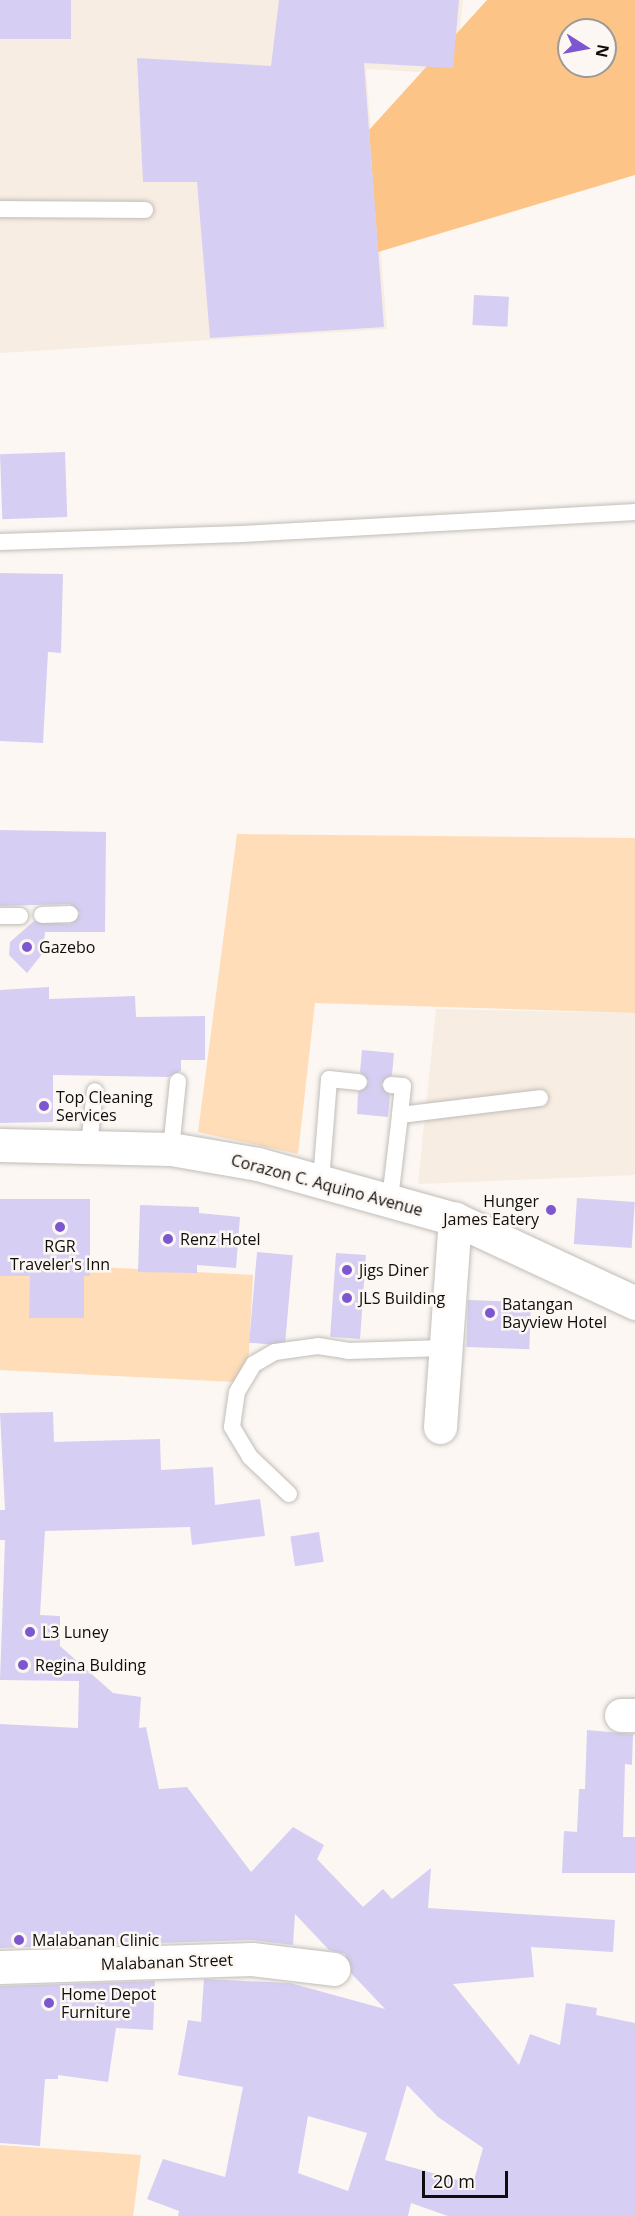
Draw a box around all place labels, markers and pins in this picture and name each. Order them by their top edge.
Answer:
place label: Gazebo [39,937,95,957]
marker: Gazebo [20,940,34,954]
place label: Top Cleaning Services [56,1087,153,1125]
marker: Top Cleaning Services [37,1099,51,1113]
place label: Hunger James Eatery [443,1191,539,1229]
marker: Hunger James Eatery [544,1203,558,1217]
marker: RGR Traveler's Inn [53,1220,67,1234]
place label: Renz Hotel [180,1229,260,1249]
marker: Renz Hotel [161,1232,175,1246]
place label: RGR Traveler's Inn [10,1236,110,1274]
place label: Jigs Diner [359,1260,429,1280]
marker: Jigs Diner [340,1263,354,1277]
place label: JLS Building [359,1288,445,1308]
marker: JLS Building [340,1291,354,1305]
place label: Batangan Bayview Hotel [502,1294,607,1332]
marker: Batangan Bayview Hotel [483,1306,497,1320]
place label: L3 Luney [42,1622,109,1642]
marker: L3 Luney [23,1625,37,1639]
place label: Regina Bulding [35,1655,146,1675]
marker: Regina Bulding [16,1658,30,1672]
place label: Malabanan Clinic [32,1930,159,1950]
marker: Malabanan Clinic [10,1931,28,1949]
place label: Home Depot Furniture [61,1984,156,2022]
marker: Home Depot Furniture [42,1996,56,2010]

